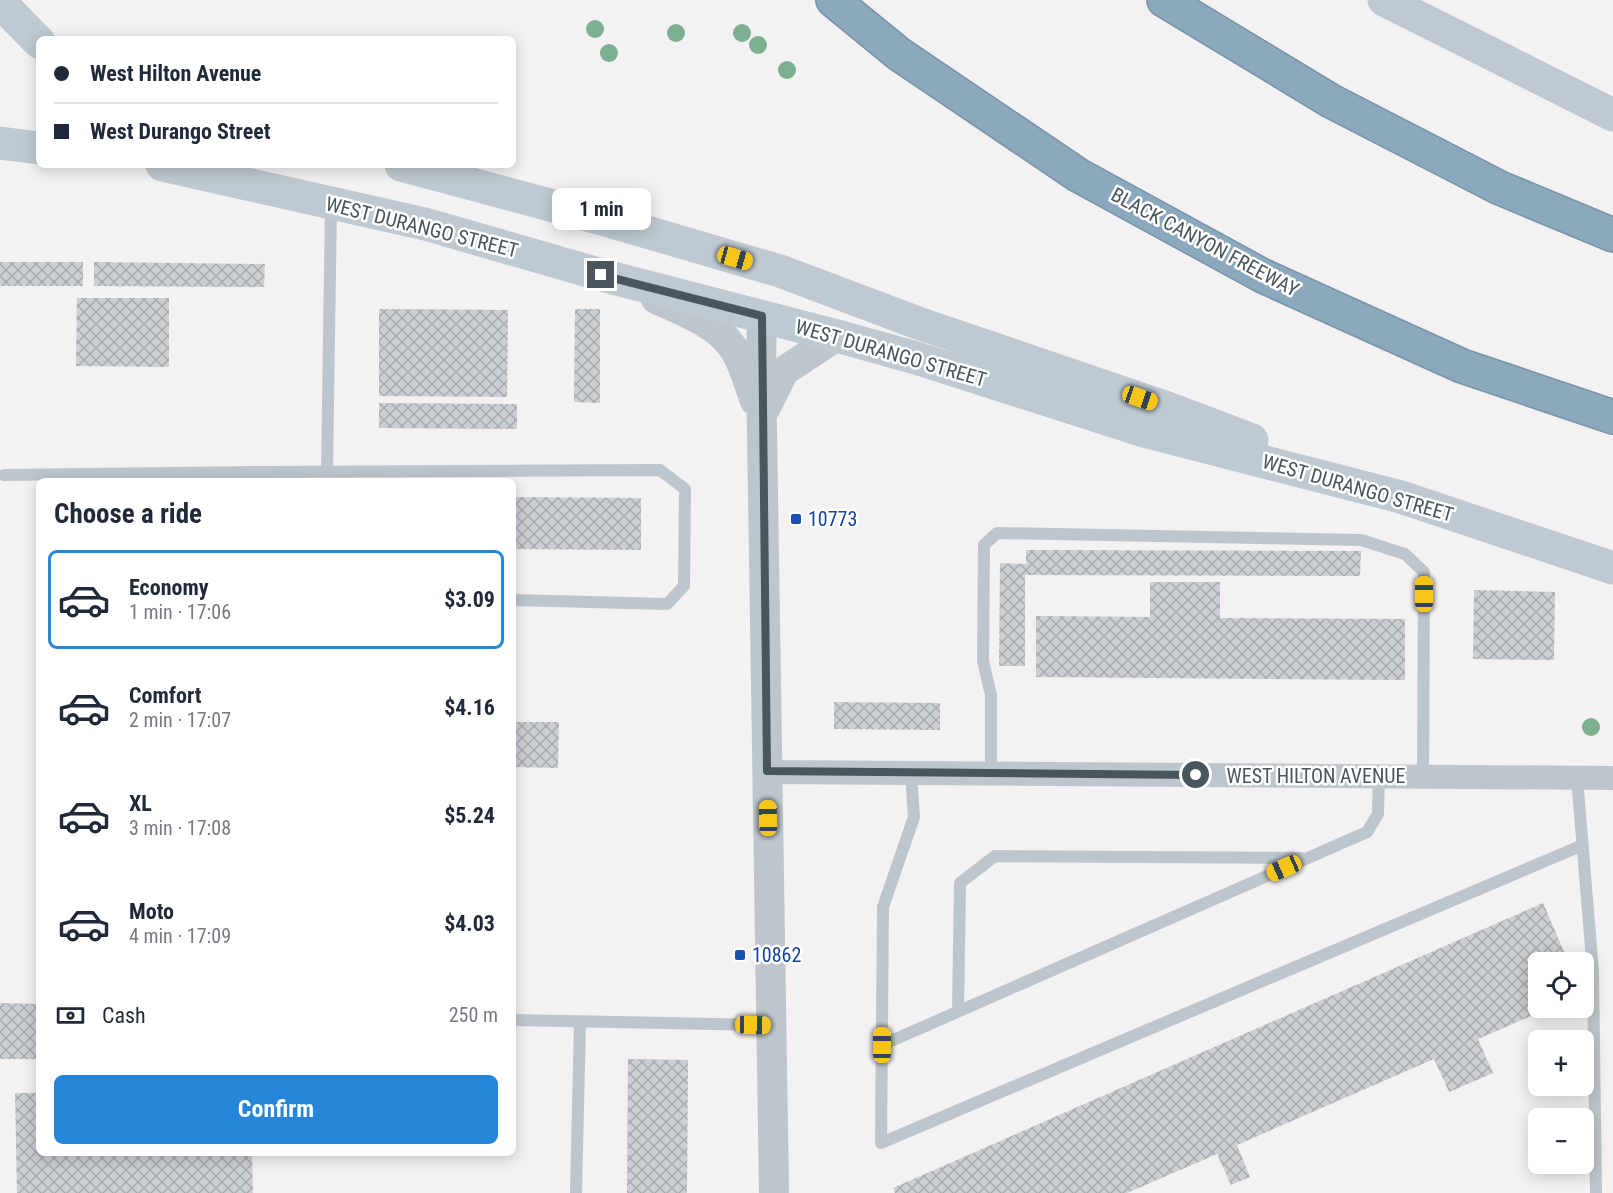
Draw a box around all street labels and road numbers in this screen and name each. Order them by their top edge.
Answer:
street label: BLACK CANYON FREEWAY [1107,182,1303,302]
street label: WEST DURANGO STREET [323,191,521,263]
street label: WEST DURANGO STREET [793,314,989,392]
street label: WEST DURANGO STREET [1260,449,1456,527]
street label: WEST HILTON AVENUE [1227,764,1406,788]

